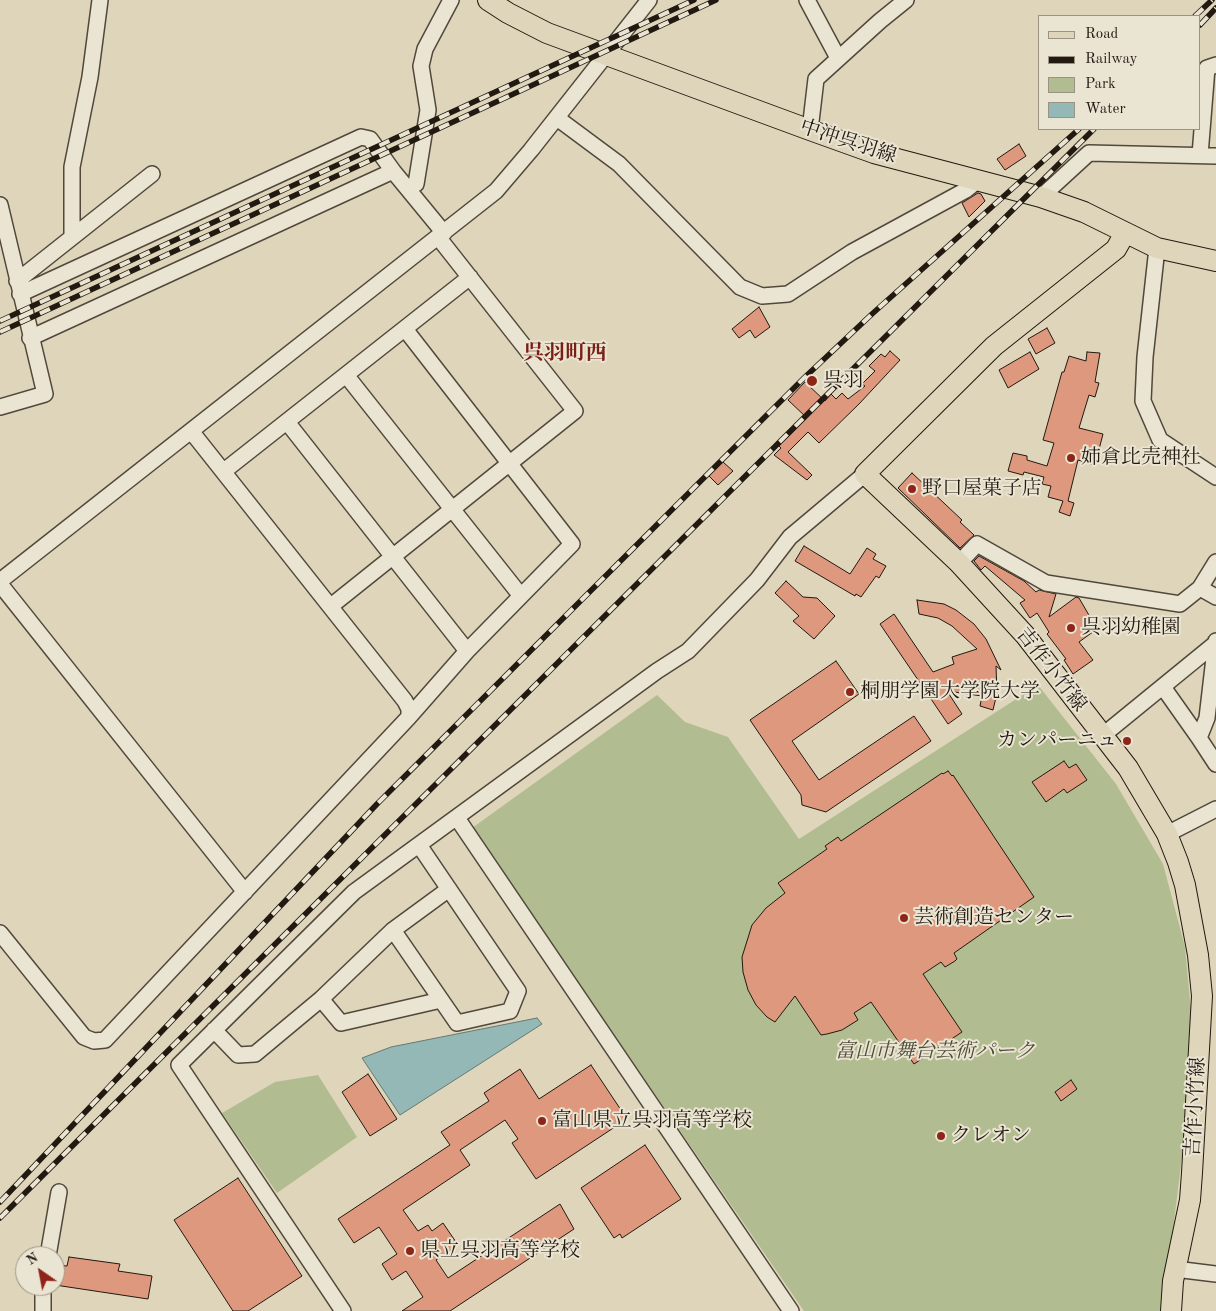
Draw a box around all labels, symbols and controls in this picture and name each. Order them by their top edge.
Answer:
legend [1038,15,1201,130]
text: Road [1085,27,1118,42]
text: Railway [1085,52,1138,67]
text: Park [1085,77,1116,92]
text: Water [1085,102,1126,117]
street label: 中沖呉羽線 [797,115,899,169]
district label: 呉羽町西 [523,340,607,366]
place label: 呉羽 [823,369,863,393]
marker: 呉羽 [805,374,819,388]
place label: 姉倉比売神社 [1081,446,1201,470]
marker: 姉倉比売神社 [1065,452,1077,464]
place label: 野口屋菓子店 [922,477,1042,501]
marker: 野口屋菓子店 [906,483,918,495]
place label: 呉羽幼稚園 [1081,616,1181,640]
marker: 呉羽幼稚園 [1065,622,1077,634]
street label: 吉作小竹線 [1011,623,1091,717]
place label: 桐朋学園大学院大学 [860,680,1040,704]
marker: 桐朋学園大学院大学 [844,686,856,698]
place label: カンパーニュ [997,729,1117,753]
marker: カンパーニュ [1121,735,1133,747]
place label: 芸術創造センター [914,906,1074,930]
marker: 芸術創造センター [898,912,910,924]
park label: 富山市舞台芸術パーク [835,1040,1035,1064]
street label: 吉作小竹線 [1181,1056,1211,1158]
place label: 富山県立呉羽高等学校 [552,1109,752,1133]
marker: 富山県立呉羽高等学校 [536,1115,548,1127]
place label: クレオン [951,1124,1031,1148]
marker: クレオン [935,1130,947,1142]
place label: 県立呉羽高等学校 [420,1239,580,1263]
marker: 県立呉羽高等学校 [404,1245,416,1257]
north arrow [15,1246,65,1296]
text: N [24,1250,41,1268]

